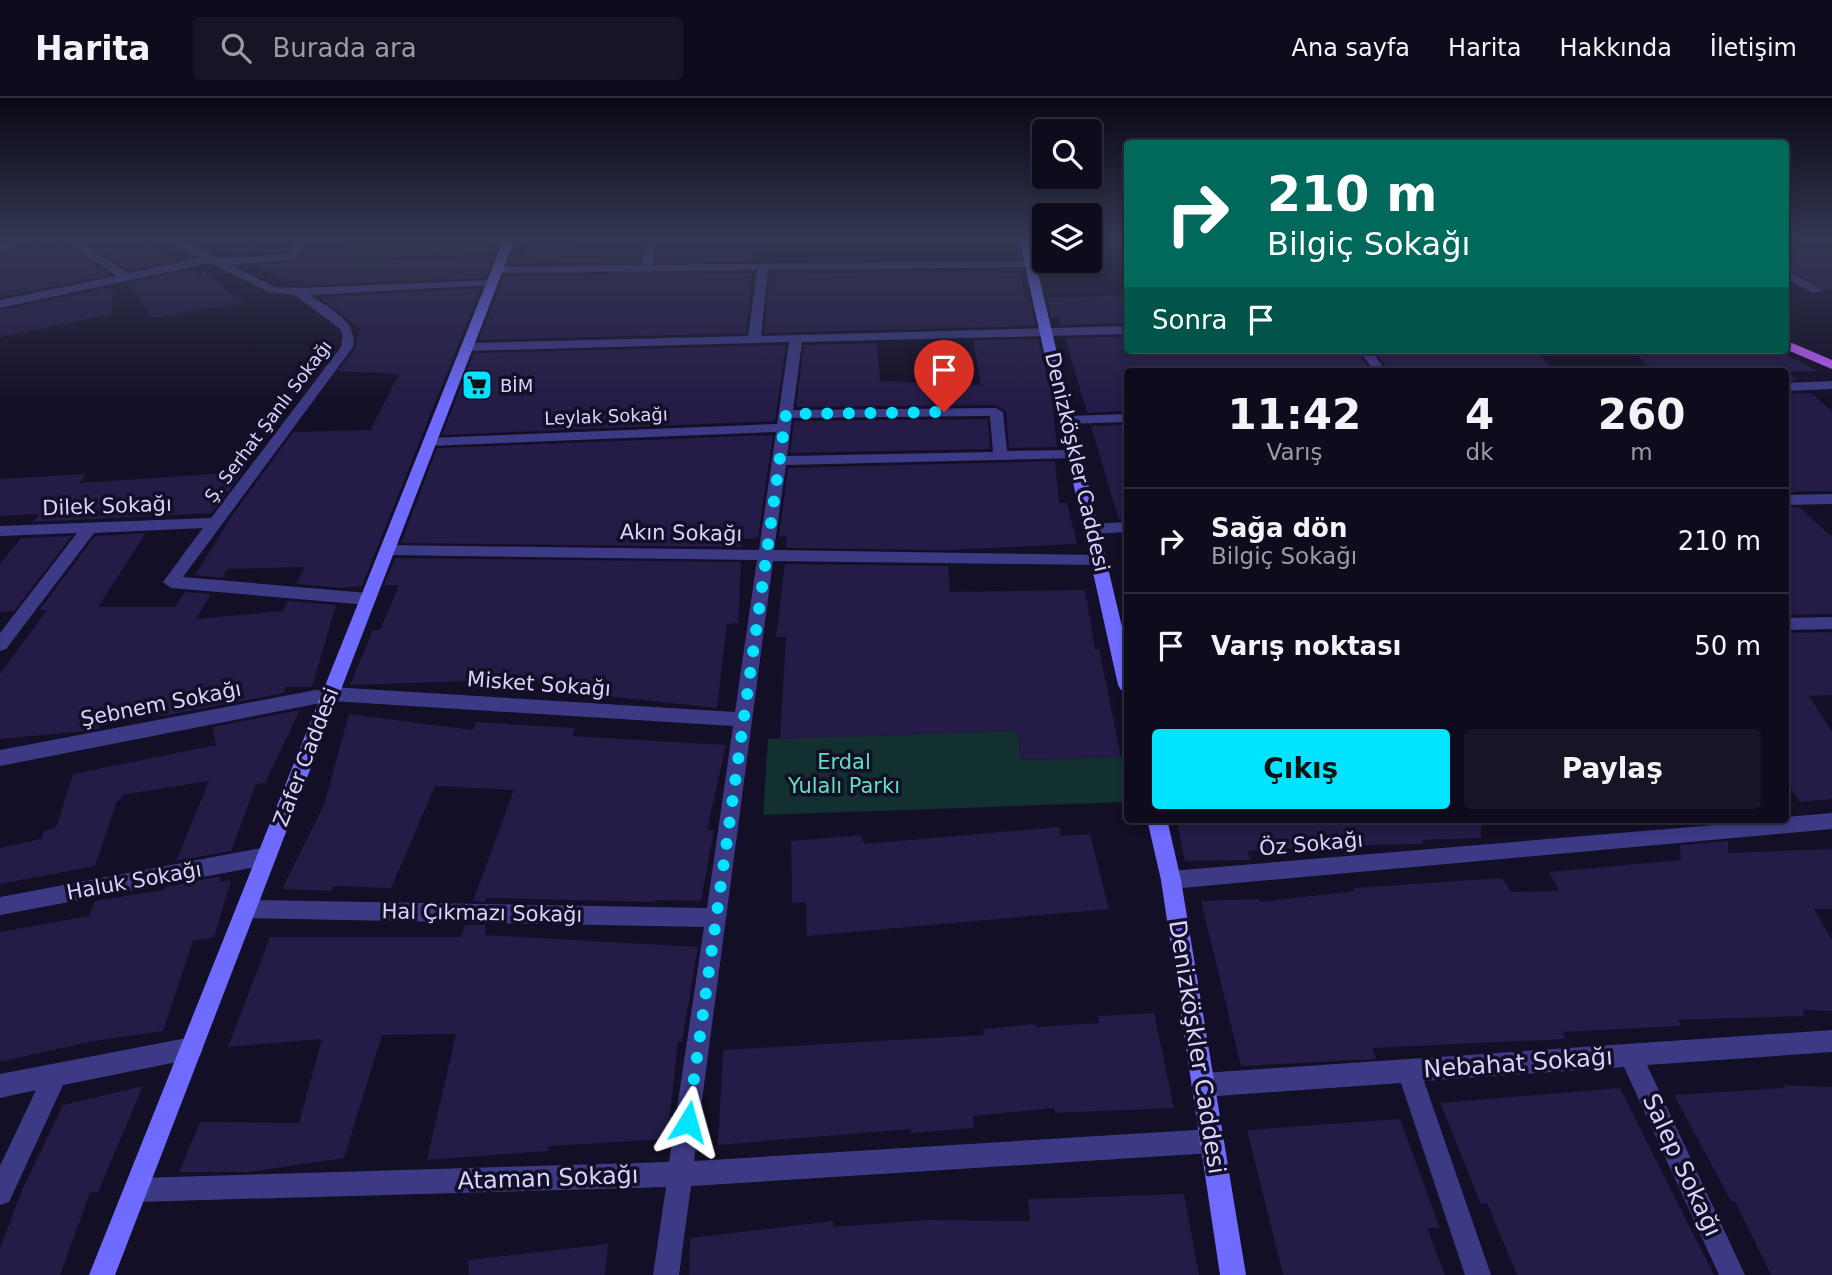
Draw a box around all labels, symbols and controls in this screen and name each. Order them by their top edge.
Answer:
search box [193,17,683,80]
text: Harita [35,29,151,68]
icon: search [217,29,255,67]
text: Burada ara [273,33,417,63]
text: Ana sayfa [1292,34,1410,62]
text: Harita [1448,34,1521,62]
text: Hakkında [1559,34,1672,62]
text: İletişim [1710,34,1797,62]
map controls [1032,119,1102,273]
button: search [1032,119,1102,189]
text: 210 m [1267,166,1437,223]
icon: right [1152,168,1243,259]
button: layers [1032,203,1102,273]
text: Bilgiç Sokağı [1267,225,1470,263]
icon: arrive [1242,301,1280,339]
text: Sonra [1152,305,1228,335]
street label: Ş. Serhat Şanlı Sokağı [200,336,336,506]
pin [914,340,974,412]
street label: Denizköşkler Caddesi [1040,350,1114,574]
icon: arrive [925,351,963,389]
supermarket icon: BİM [460,368,494,402]
place label: BİM [500,375,533,396]
text: 11:42 [1228,390,1361,439]
text: 4 [1465,390,1494,439]
text: 260 [1598,390,1685,439]
street label: Leylak Sokağı [544,403,668,429]
text: Varış [1267,439,1322,465]
text: dk [1466,439,1493,465]
text: m [1630,439,1653,465]
street label: Dilek Sokağı [42,492,172,520]
text: Sağa dön [1211,513,1347,543]
street label: Akın Sokağı [620,520,742,546]
icon: right [1152,522,1190,560]
text: 210 m [1678,526,1761,556]
text: Bilgiç Sokağı [1211,543,1357,569]
icon: arrive [1152,627,1190,665]
text: Varış noktası [1211,631,1402,661]
text: 50 m [1694,631,1761,661]
street label: Misket Sokağı [466,667,612,701]
street label: Şebnem Sokağı [79,677,243,731]
street label: Zafer Caddesi [268,684,344,830]
button: Çıkış [1152,729,1450,809]
button: Paylaş [1464,729,1761,809]
park label: Erdal Yulalı Parkı [787,750,900,798]
street label: Öz Sokağı [1258,827,1364,860]
street label: Haluk Sokağı [65,857,203,905]
street label: Hal Çıkmazı Sokağı [381,899,583,927]
street label: Denizköşkler Caddesi [1163,918,1231,1176]
street label: Nebahat Sokağı [1422,1042,1614,1084]
position arrow [651,1085,725,1159]
street label: Salep Sokağı [1637,1089,1727,1241]
street label: Ataman Sokağı [457,1161,639,1195]

